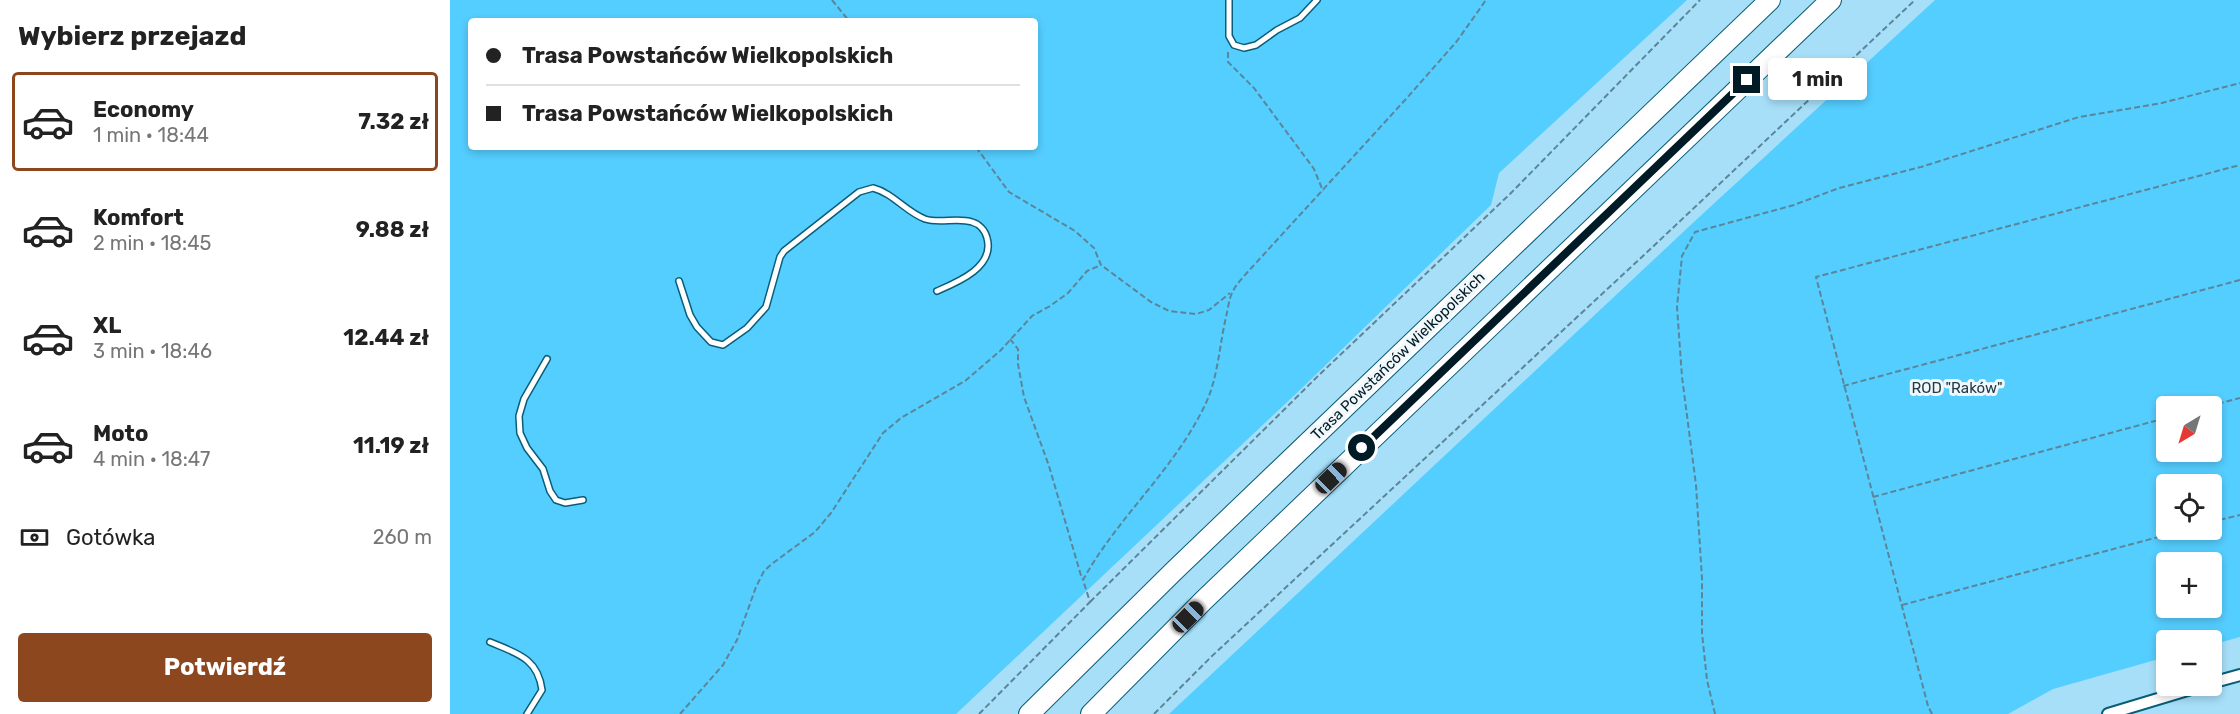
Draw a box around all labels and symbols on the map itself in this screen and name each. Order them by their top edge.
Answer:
callout: 1 min [1768,59,1867,101]
route end [1733,66,1760,93]
street label: Trasa Powstańców Wielkopolskich [1307,268,1489,444]
park label: ROD "Raków" [1911,379,2003,397]
north arrow [2156,396,2222,462]
route start [1348,434,1375,461]
car [1312,459,1350,497]
car [1169,598,1207,636]

